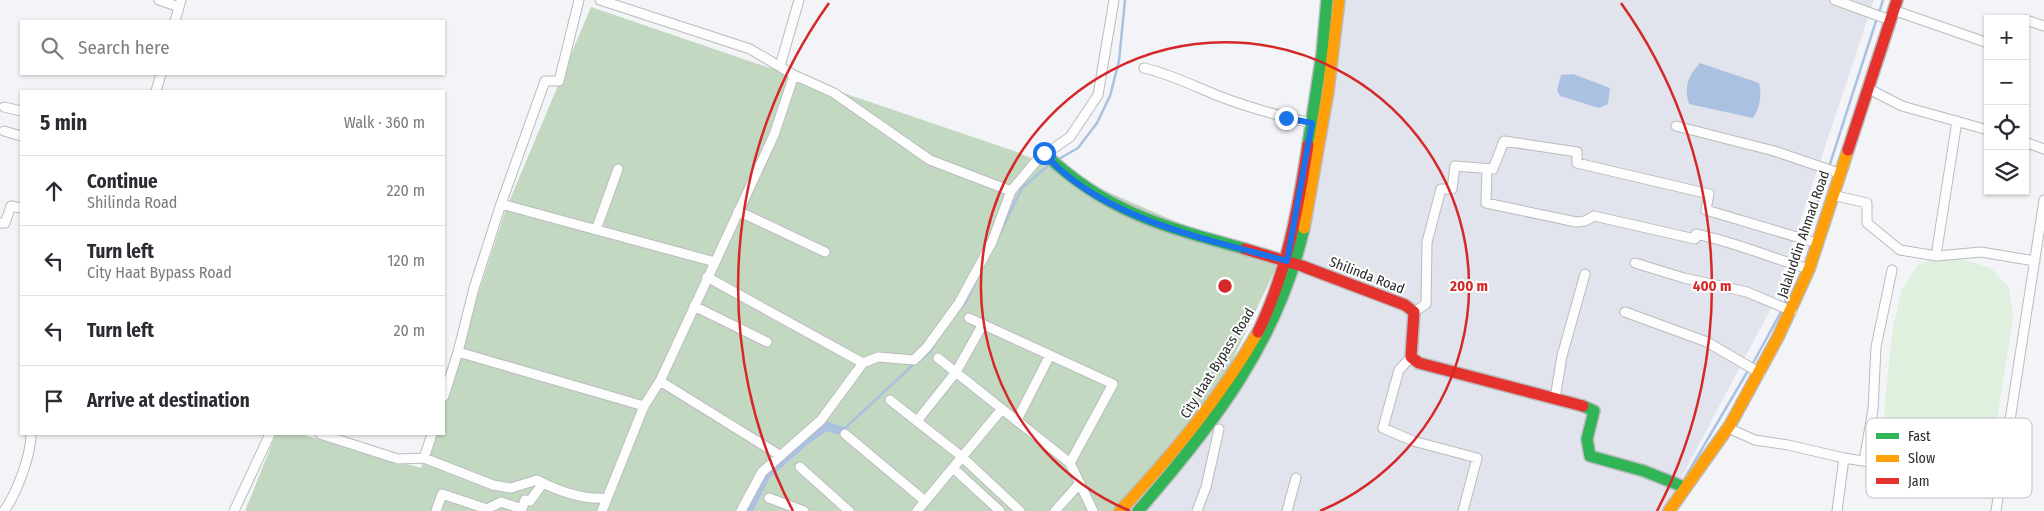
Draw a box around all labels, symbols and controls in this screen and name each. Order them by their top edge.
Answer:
map controls [1984,15,2029,195]
button: + [1984,15,2029,60]
search box [20,20,445,75]
icon: search [38,34,66,62]
text: Search here [78,36,170,59]
button: − [1984,60,2029,105]
button: locate [1984,105,2029,150]
route end [1275,107,1298,130]
text: 5 min [40,110,87,136]
text: Walk · 360 m [344,113,425,132]
route start [1033,142,1056,165]
button: layers [1984,150,2029,195]
street label: Jalaluddin Ahmad Road [1774,168,1833,300]
text: Continue [87,170,158,193]
icon: ahead [40,177,68,205]
text: 220 m [386,181,425,200]
text: Shilinda Road [87,193,177,212]
text: Turn left [87,240,154,263]
icon: left [40,247,68,275]
text: 120 m [387,251,425,270]
street label: Shilinda Road [1327,253,1407,298]
text: City Haat Bypass Road [87,263,232,282]
centre of rings [1216,277,1234,295]
text: 200 m [1449,277,1488,295]
text: 400 m [1693,277,1731,295]
street label: City Haat Bypass Road [1177,305,1258,422]
icon: left [40,317,68,345]
text: Turn left [87,319,154,342]
text: 20 m [394,321,425,340]
icon: arrive [40,387,68,415]
text: Arrive at destination [87,389,250,412]
legend [1866,418,2032,498]
text: Fast [1908,428,1931,445]
text: Slow [1908,450,1935,467]
text: Jam [1908,473,1929,490]

